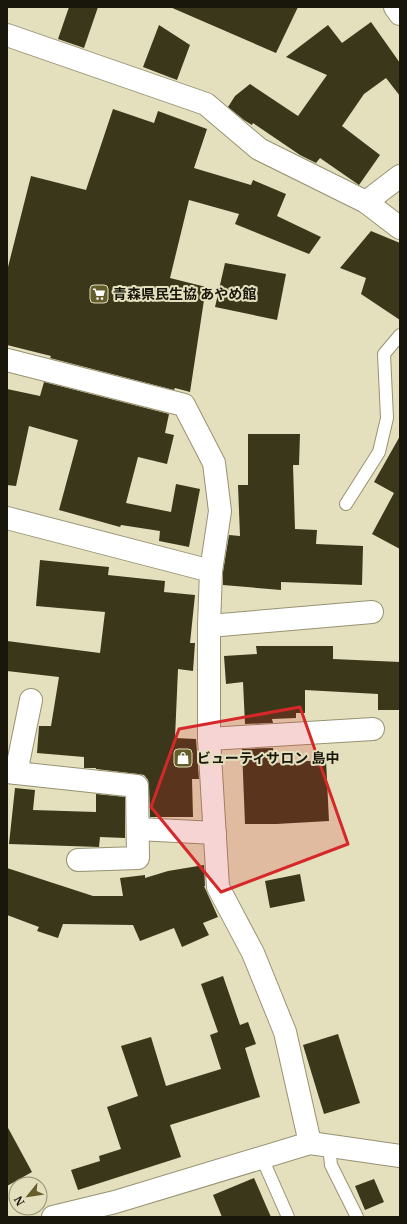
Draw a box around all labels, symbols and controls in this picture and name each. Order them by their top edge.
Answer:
supermarket icon: 青森県民生協 あやめ館 [88,283,110,305]
place label: 青森県民生協 あやめ館 [113,285,256,303]
shop icon: ビューティサロン 島中 [172,747,194,769]
place label: ビューティサロン 島中 [197,749,339,767]
north arrow [8,1176,48,1216]
text: N [11,1193,28,1208]

